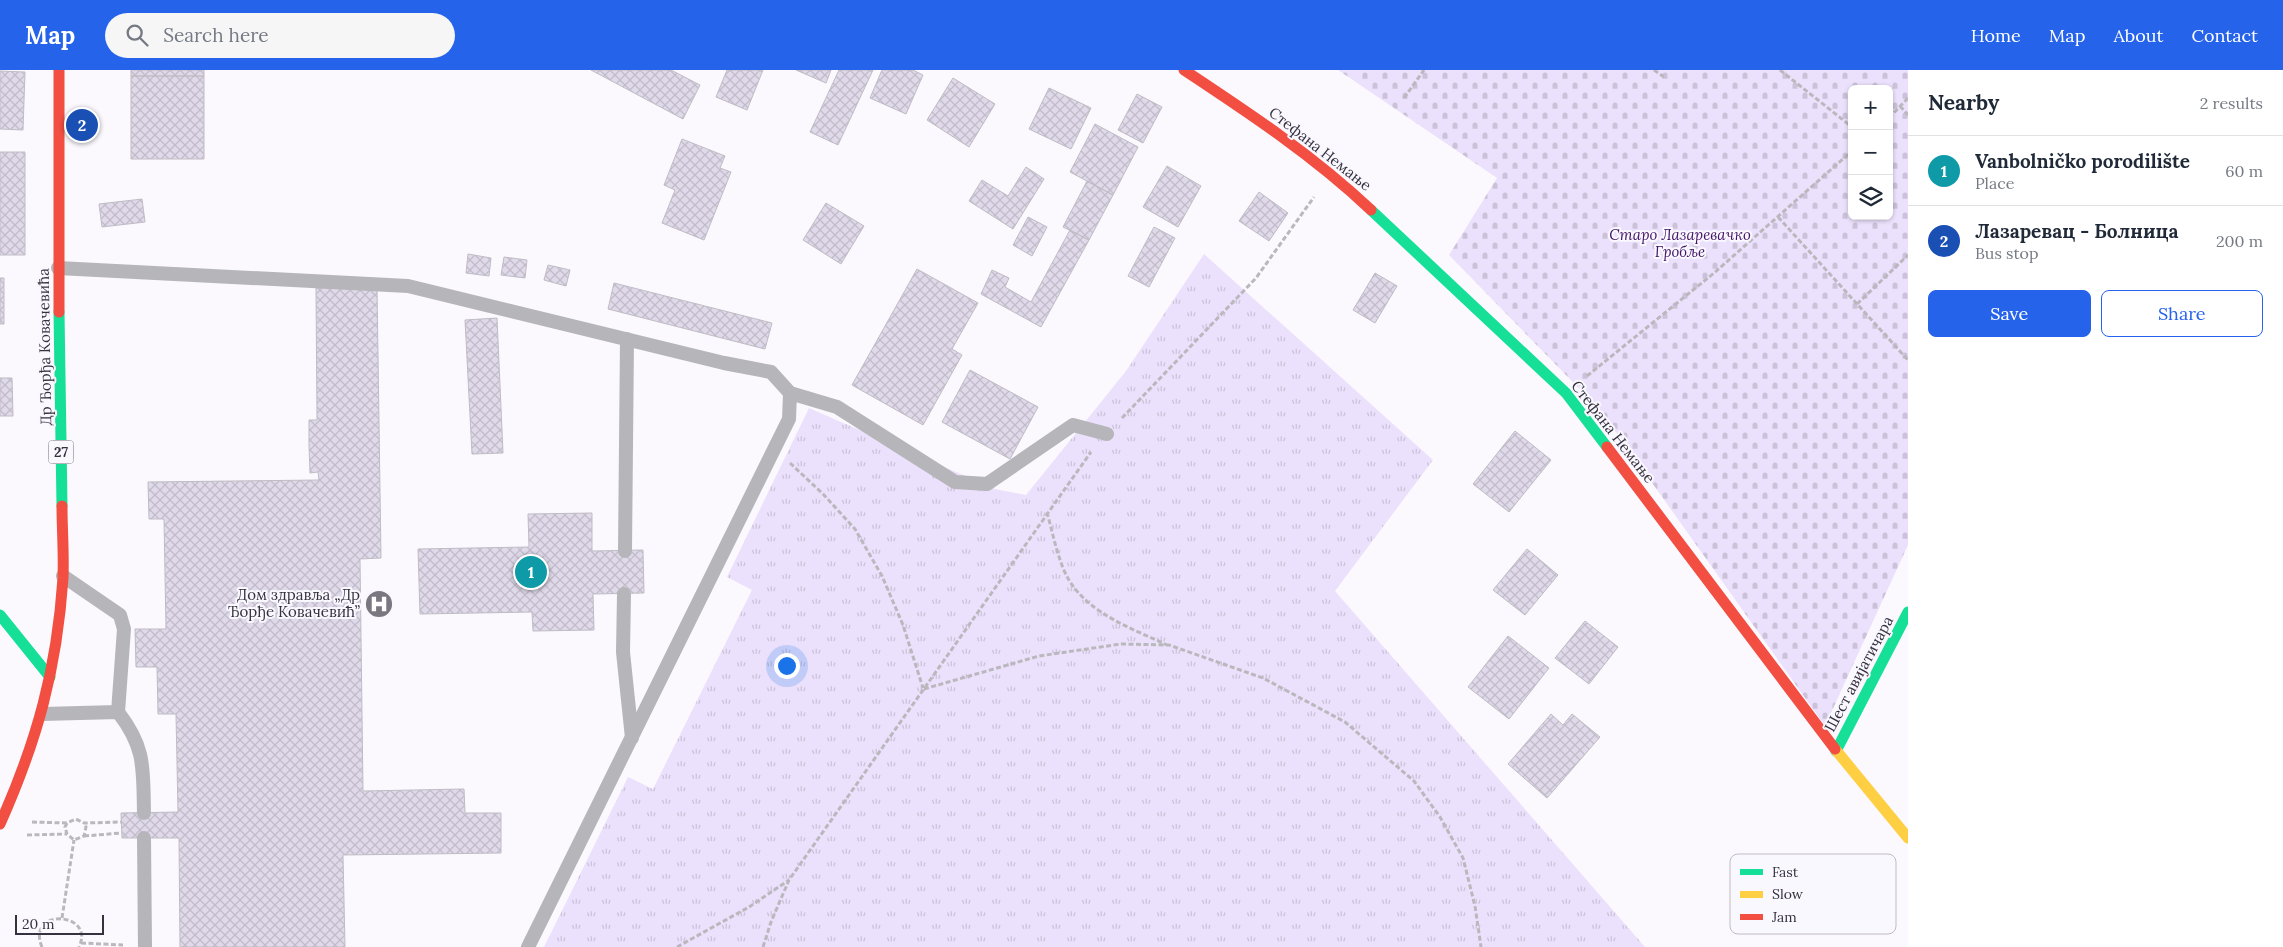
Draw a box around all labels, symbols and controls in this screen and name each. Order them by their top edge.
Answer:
search box [105,13,455,58]
text: Map [25,20,75,51]
icon: search [123,21,151,49]
text: Search here [163,23,269,47]
text: Home [1971,24,2021,47]
text: Map [2049,24,2085,47]
text: About [2113,24,2163,47]
text: Contact [2191,24,2258,47]
map controls [1848,85,1893,220]
button: + [1848,85,1893,130]
text: Nearby [1928,89,1999,116]
text: 2 results [2200,93,2263,113]
street label: Стефана Немање [1265,103,1375,195]
pin: 2 [66,106,98,144]
button: − [1848,130,1893,175]
text: Vanbolničko porodilište [1975,149,2190,173]
text: 1 [1941,161,1947,181]
text: 60 m [2225,161,2263,181]
text: Place [1975,173,2014,193]
button: layers [1848,175,1893,220]
text: Лазаревац - Болница [1975,219,2178,243]
park label: Старо Лазаревачко Гробље [1609,225,1751,261]
text: 2 [1940,231,1948,251]
text: 200 m [2216,231,2263,251]
text: Bus stop [1975,243,2039,263]
street label: Др Ђорђа Ковачевића [34,268,55,426]
button: Save [1928,290,2091,337]
button: Share [2101,290,2263,337]
street label: Стефана Немање [1567,377,1659,487]
road number: 27 [48,441,74,464]
pin: 1 [515,553,547,591]
place label: Дом здравља „Др Ђорђе Ковачевић” [228,585,360,621]
hospital icon: Дом здравља „Др Ђорђе Ковачевић” [364,589,394,619]
street label: Шест авијатичара [1820,612,1897,735]
your location [774,653,800,679]
legend [1730,854,1896,934]
text: Fast [1772,863,1799,881]
text: Slow [1772,885,1804,903]
text: Jam [1771,908,1797,926]
scale bar [15,912,104,935]
text: 20 m [22,915,54,933]

